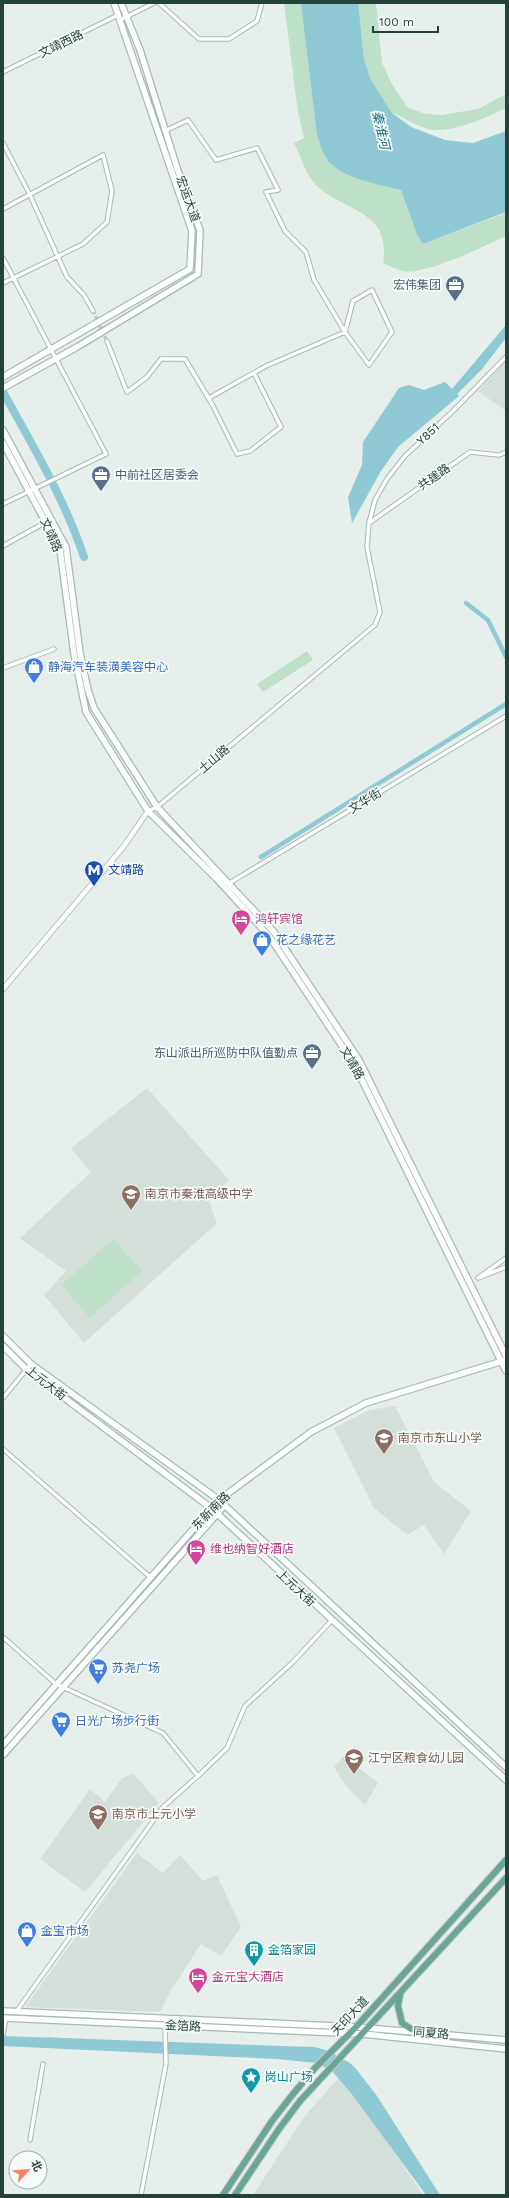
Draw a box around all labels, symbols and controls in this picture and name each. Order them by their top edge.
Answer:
scale bar [373,8,438,34]
text: 100 m [379,15,414,29]
street label: 文靖西路 [36,27,86,61]
water label: 秦淮河 [369,109,393,154]
street label: 宏运大道 [173,174,203,224]
office icon: 宏伟集团 [444,274,466,302]
place label: 宏伟集团 [393,278,441,292]
street label: Y851 [414,420,442,448]
street label: 共建路 [415,461,453,493]
office icon: 中前社区居委会 [90,464,112,492]
place label: 中前社区居委会 [115,468,199,482]
street label: 文靖路 [37,516,65,554]
shop icon: 静海汽车装潢美容中心 [23,656,45,684]
place label: 静海汽车装潢美容中心 [48,660,168,674]
street label: 土山路 [196,742,232,776]
street label: 文华街 [346,786,384,816]
metro station icon: 文靖路 [83,859,105,887]
place label: 文靖路 [108,863,144,877]
hotel icon: 鸿轩宾馆 [230,908,252,936]
place label: 鸿轩宾馆 [255,912,303,926]
shop icon: 花之缘花艺 [251,929,273,957]
place label: 花之缘花艺 [276,933,336,947]
office icon: 东山派出所巡防中队值勤点 [301,1042,323,1070]
street label: 文靖路 [337,1044,367,1082]
place label: 东山派出所巡防中队值勤点 [154,1046,298,1060]
school or university icon: 南京市秦淮高级中学 [120,1183,142,1211]
place label: 南京市秦淮高级中学 [145,1187,253,1201]
street label: 上元大街 [23,1363,69,1403]
school or university icon: 南京市东山小学 [373,1427,395,1455]
place label: 南京市东山小学 [398,1431,482,1445]
street label: 东新南路 [189,1489,233,1533]
hotel icon: 维也纳智好酒店 [185,1538,207,1566]
place label: 维也纳智好酒店 [210,1542,294,1556]
street label: 上元大街 [274,1567,318,1609]
supermarket icon: 苏尧广场 [87,1657,109,1685]
place label: 苏尧广场 [112,1661,160,1675]
supermarket icon: 日光广场步行街 [50,1710,72,1738]
place label: 日光广场步行街 [75,1714,159,1728]
school or university icon: 江宁区粮食幼儿园 [343,1747,365,1775]
place label: 江宁区粮食幼儿园 [368,1751,464,1765]
school or university icon: 南京市上元小学 [87,1803,109,1831]
place label: 南京市上元小学 [112,1807,196,1821]
shop icon: 金宝市场 [16,1920,38,1948]
place label: 金宝市场 [41,1924,89,1938]
building icon: 金箔家园 [243,1939,265,1967]
place label: 金箔家园 [268,1943,316,1957]
hotel icon: 金元宝大酒店 [187,1966,209,1994]
place label: 金元宝大酒店 [212,1970,284,1984]
street label: 天印大道 [329,1994,371,2038]
street label: 金箔路 [165,2018,201,2034]
street label: 同夏路 [412,2024,450,2042]
place icon: 岗山广场 [240,2066,262,2094]
place label: 岗山广场 [265,2070,313,2084]
north arrow [8,2150,48,2190]
text: 北 [28,2158,45,2174]

